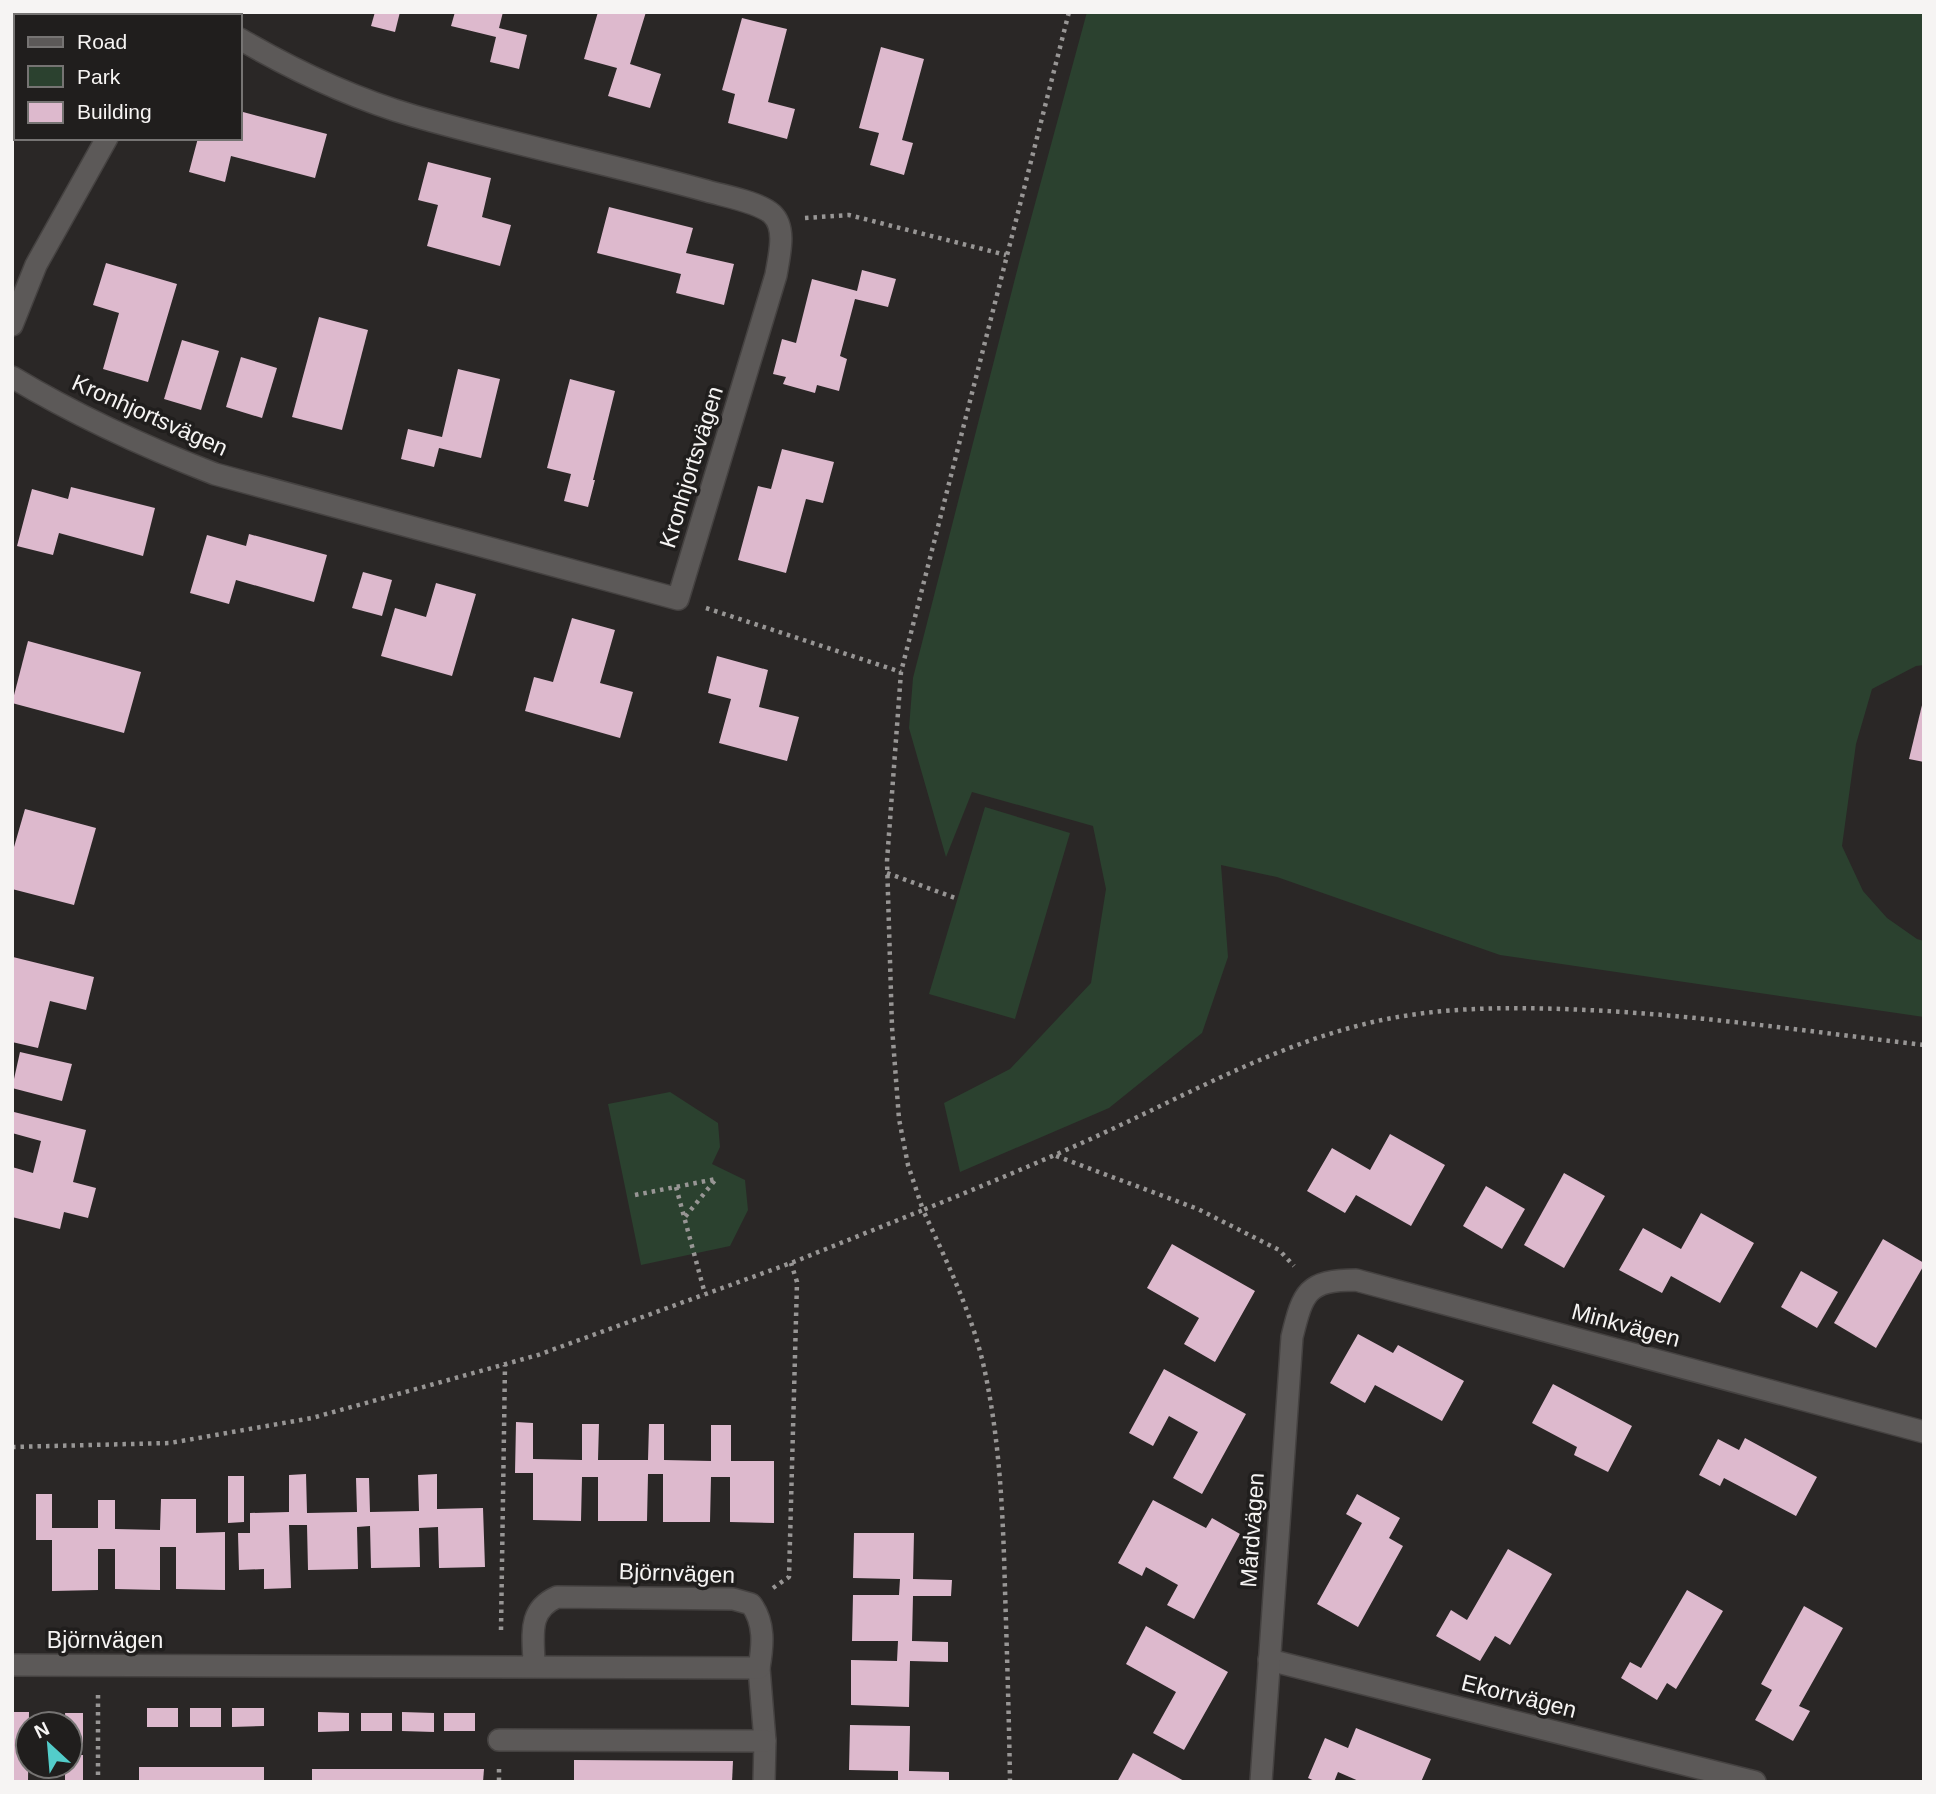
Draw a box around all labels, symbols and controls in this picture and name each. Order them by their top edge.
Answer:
legend [14,14,242,140]
text: Road [77,30,127,53]
text: Park [77,65,121,88]
text: Building [77,100,152,123]
street label: Kronhjortsvägen [68,369,232,461]
street label: Kronhjortsvägen [654,383,728,551]
street label: Minkvägen [1569,1298,1683,1352]
street label: Mårdvägen [1235,1472,1269,1588]
street label: Björnvägen [618,1558,736,1588]
street label: Björnvägen [47,1627,163,1653]
street label: Ekorrvägen [1459,1669,1579,1723]
north arrow [14,1710,84,1780]
text: N [31,1718,53,1743]

